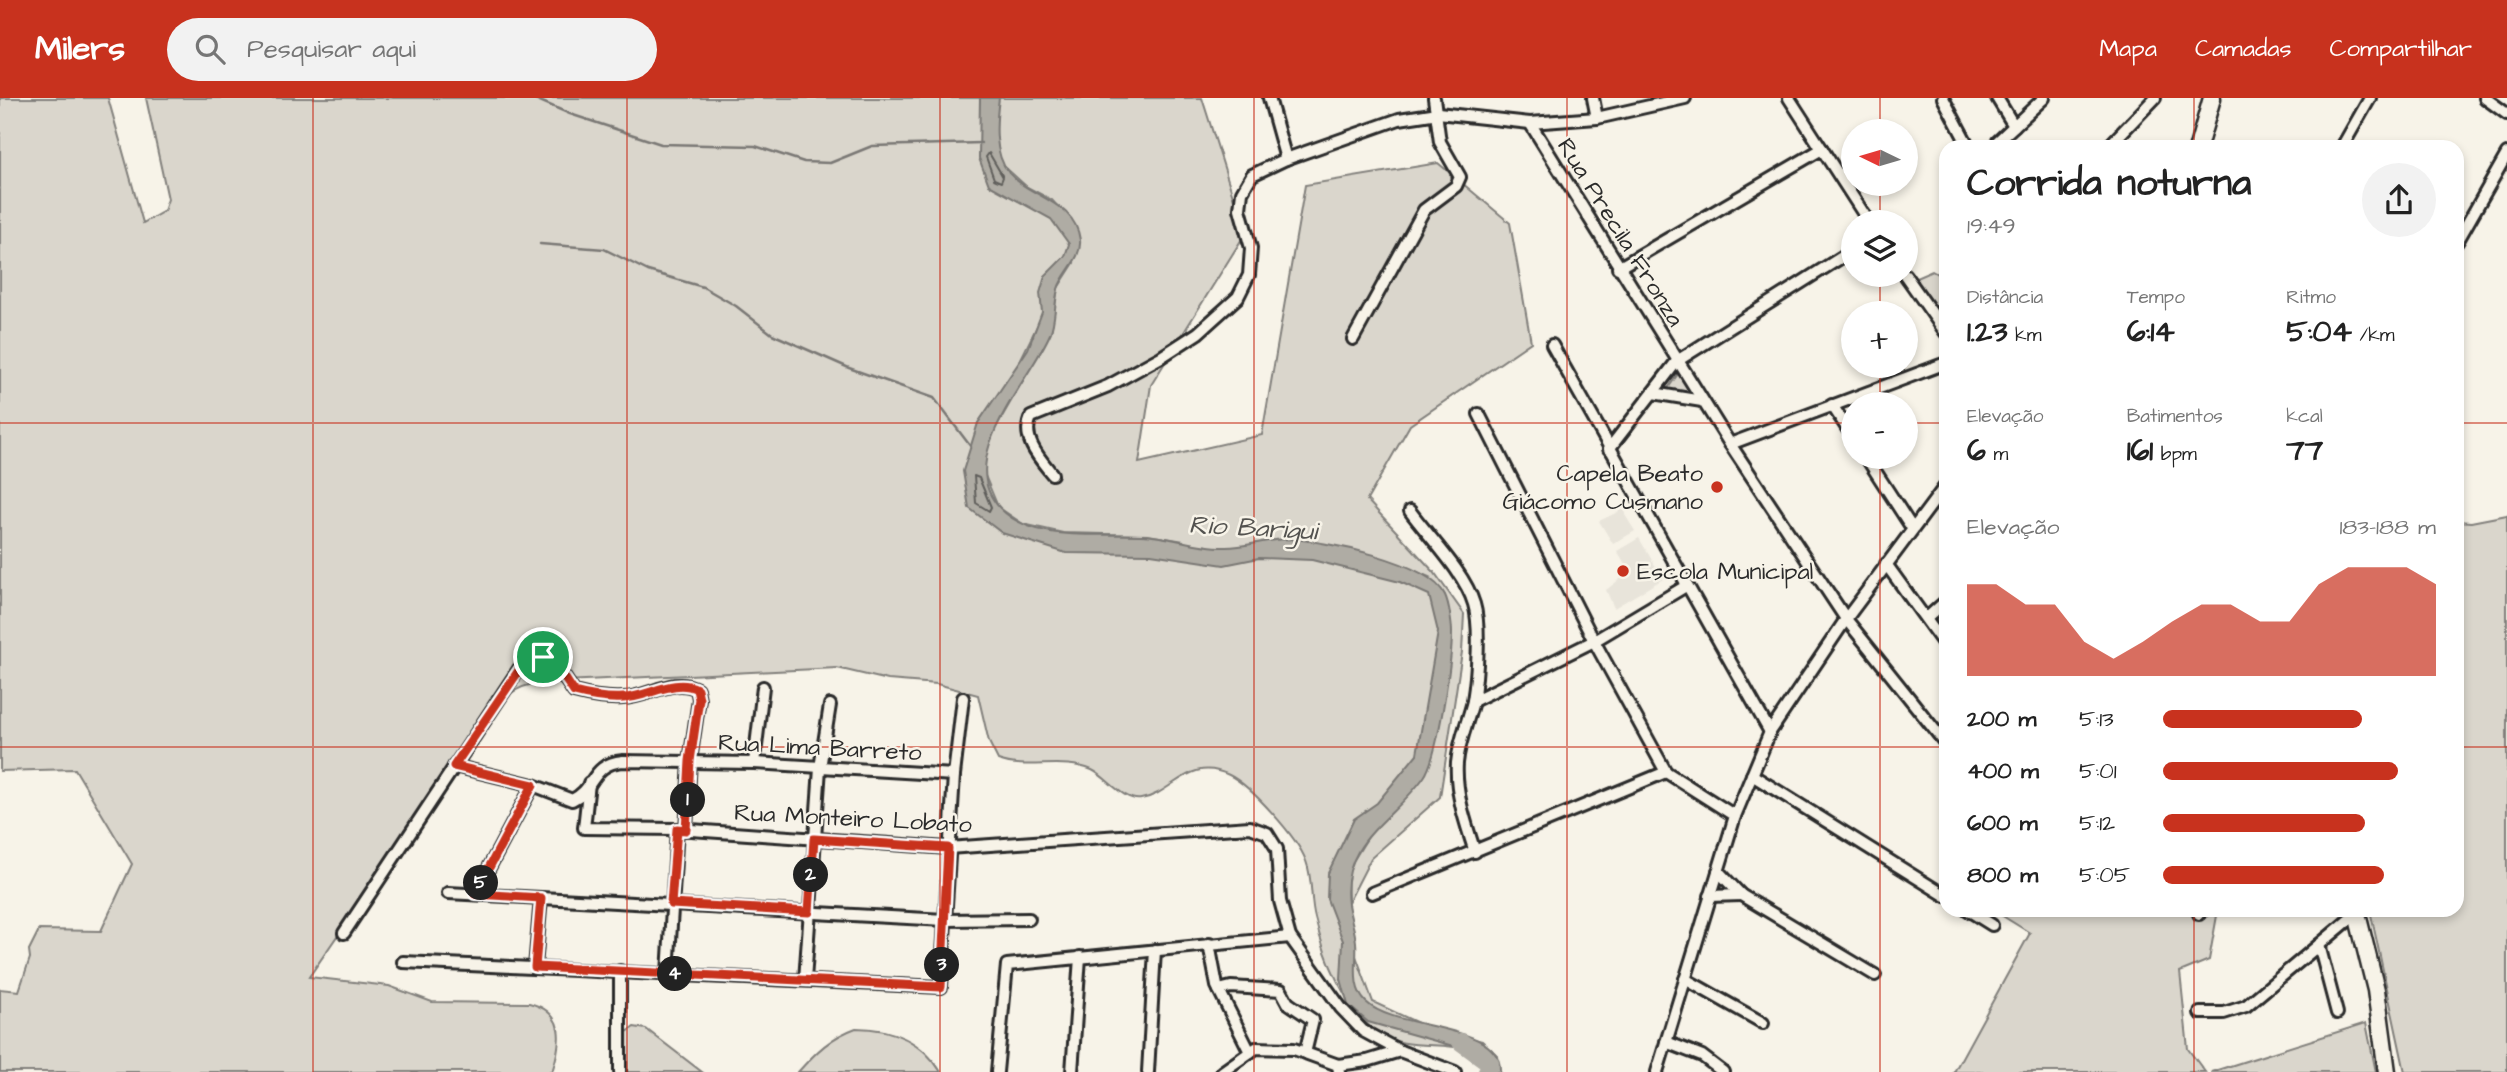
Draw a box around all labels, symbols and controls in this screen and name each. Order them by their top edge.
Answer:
search box [167,18,657,81]
text: Milers [35,26,125,72]
icon: search [191,30,229,68]
text: Pesquisar aqui [247,31,416,67]
text: Mapa [2099,32,2157,66]
text: Camadas [2195,32,2292,66]
text: Compartilhar [2330,32,2472,66]
north arrow [1841,119,1918,196]
map controls [1841,119,1918,469]
street label: Rua Precila Fronza [1548,132,1692,333]
text: Corrida noturna [1967,158,2251,210]
button: share [2362,163,2436,237]
button: layers [1841,210,1918,287]
text: 19:49 [1967,210,2016,242]
text: Distância [1967,284,2043,311]
text: Tempo [2127,284,2185,311]
text: Ritmo [2286,284,2336,311]
button: + [1841,301,1918,378]
text: 1.23 [1967,311,2008,353]
text: 6:14 [2127,311,2175,353]
text: 5:04 [2286,311,2352,353]
text: km [2008,322,2042,349]
text: /km [2352,322,2395,349]
button: − [1841,392,1918,469]
text: Elevação [1967,403,2043,430]
text: Batimentos [2127,403,2223,430]
text: kcal [2286,403,2323,430]
text: 6 [1967,430,1986,472]
text: 161 [2127,430,2153,472]
text: 77 [2286,430,2323,472]
text: m [1986,441,2008,468]
text: bpm [2153,441,2197,468]
place label: Capela Beato Giácomo Cusmano [1502,457,1703,519]
marker: Capela Beato Giácomo Cusmano [1709,479,1725,495]
water label: Rio Barigui [1188,507,1321,550]
text: Elevação [1967,511,2060,543]
text: 183–188 m [2339,511,2436,543]
place label: Escola Municipal [1637,555,1813,589]
marker: Escola Municipal [1615,563,1631,579]
pin [513,627,573,687]
icon: arrive [524,638,562,676]
text: 200 m [1967,703,2036,735]
text: 5:13 [2079,703,2114,735]
street label: Rua Lima Barreto [717,726,923,770]
text: 400 m [1967,755,2039,787]
text: 5:01 [2079,755,2117,787]
pin: 1 [670,782,706,818]
text: 1 [686,786,689,813]
street label: Rua Monteiro Lobato [733,796,973,842]
text: 600 m [1967,807,2038,839]
text: 5:12 [2079,807,2115,839]
pin: 2 [794,858,828,892]
text: 800 m [1967,859,2038,891]
text: 5:05 [2079,859,2130,891]
text: 2 [805,861,816,888]
pin: 5 [463,866,498,900]
text: 5 [474,869,487,896]
pin: 3 [925,948,960,982]
text: 3 [937,951,946,978]
pin: 4 [658,956,692,992]
text: 4 [668,960,681,987]

